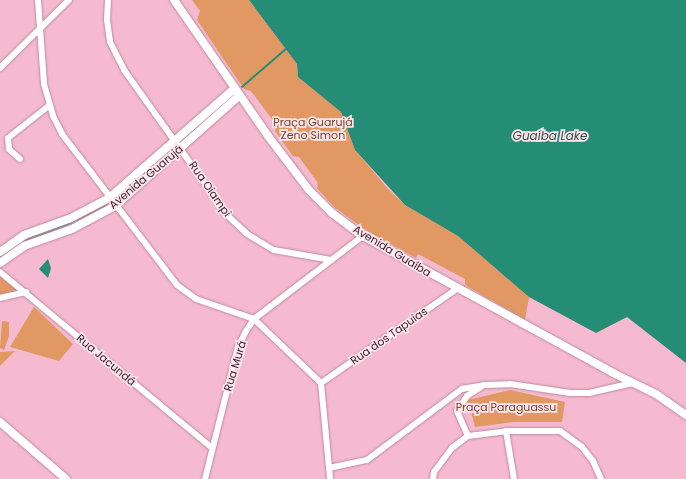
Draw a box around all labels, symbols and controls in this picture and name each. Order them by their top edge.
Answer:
park label: Praça Guarujá Zeno Simon [273,116,353,142]
water label: Guaíba Lake [513,129,587,143]
street label: Avenida Guarujá [106,142,186,212]
street label: Rua Oiampi [186,159,234,219]
street label: Avenida Guaíba [351,223,433,279]
street label: Rua dos Tapuias [348,304,430,368]
street label: Rua Jacundá [74,331,138,389]
street label: Rua Murá [221,339,249,393]
park label: Praça Paraguassu [456,400,556,414]

